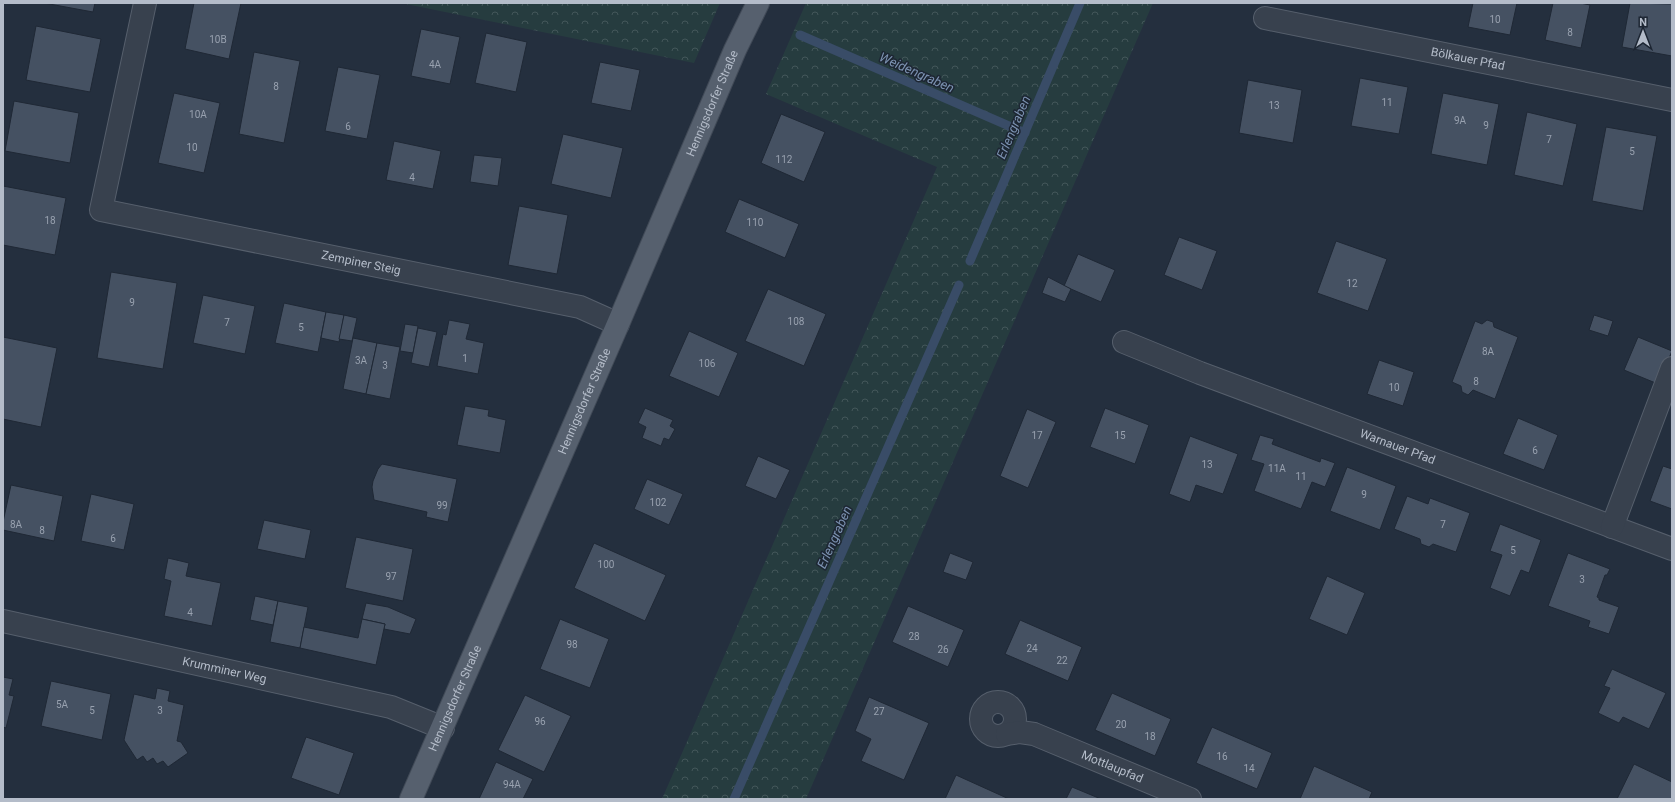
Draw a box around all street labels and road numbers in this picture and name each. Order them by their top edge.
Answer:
street label: Bölkauer Pfad [1430,45,1506,73]
street label: Hennigsdorfer Straße [683,48,741,159]
street label: Zempiner Steig [320,248,402,278]
street label: Hennigsdorfer Straße [555,346,614,456]
street label: Warnauer Pfad [1358,426,1437,467]
street label: Hennigsdorfer Straße [426,643,484,753]
street label: Krumminer Weg [181,654,268,686]
street label: Mottlaupfad [1079,748,1145,786]

